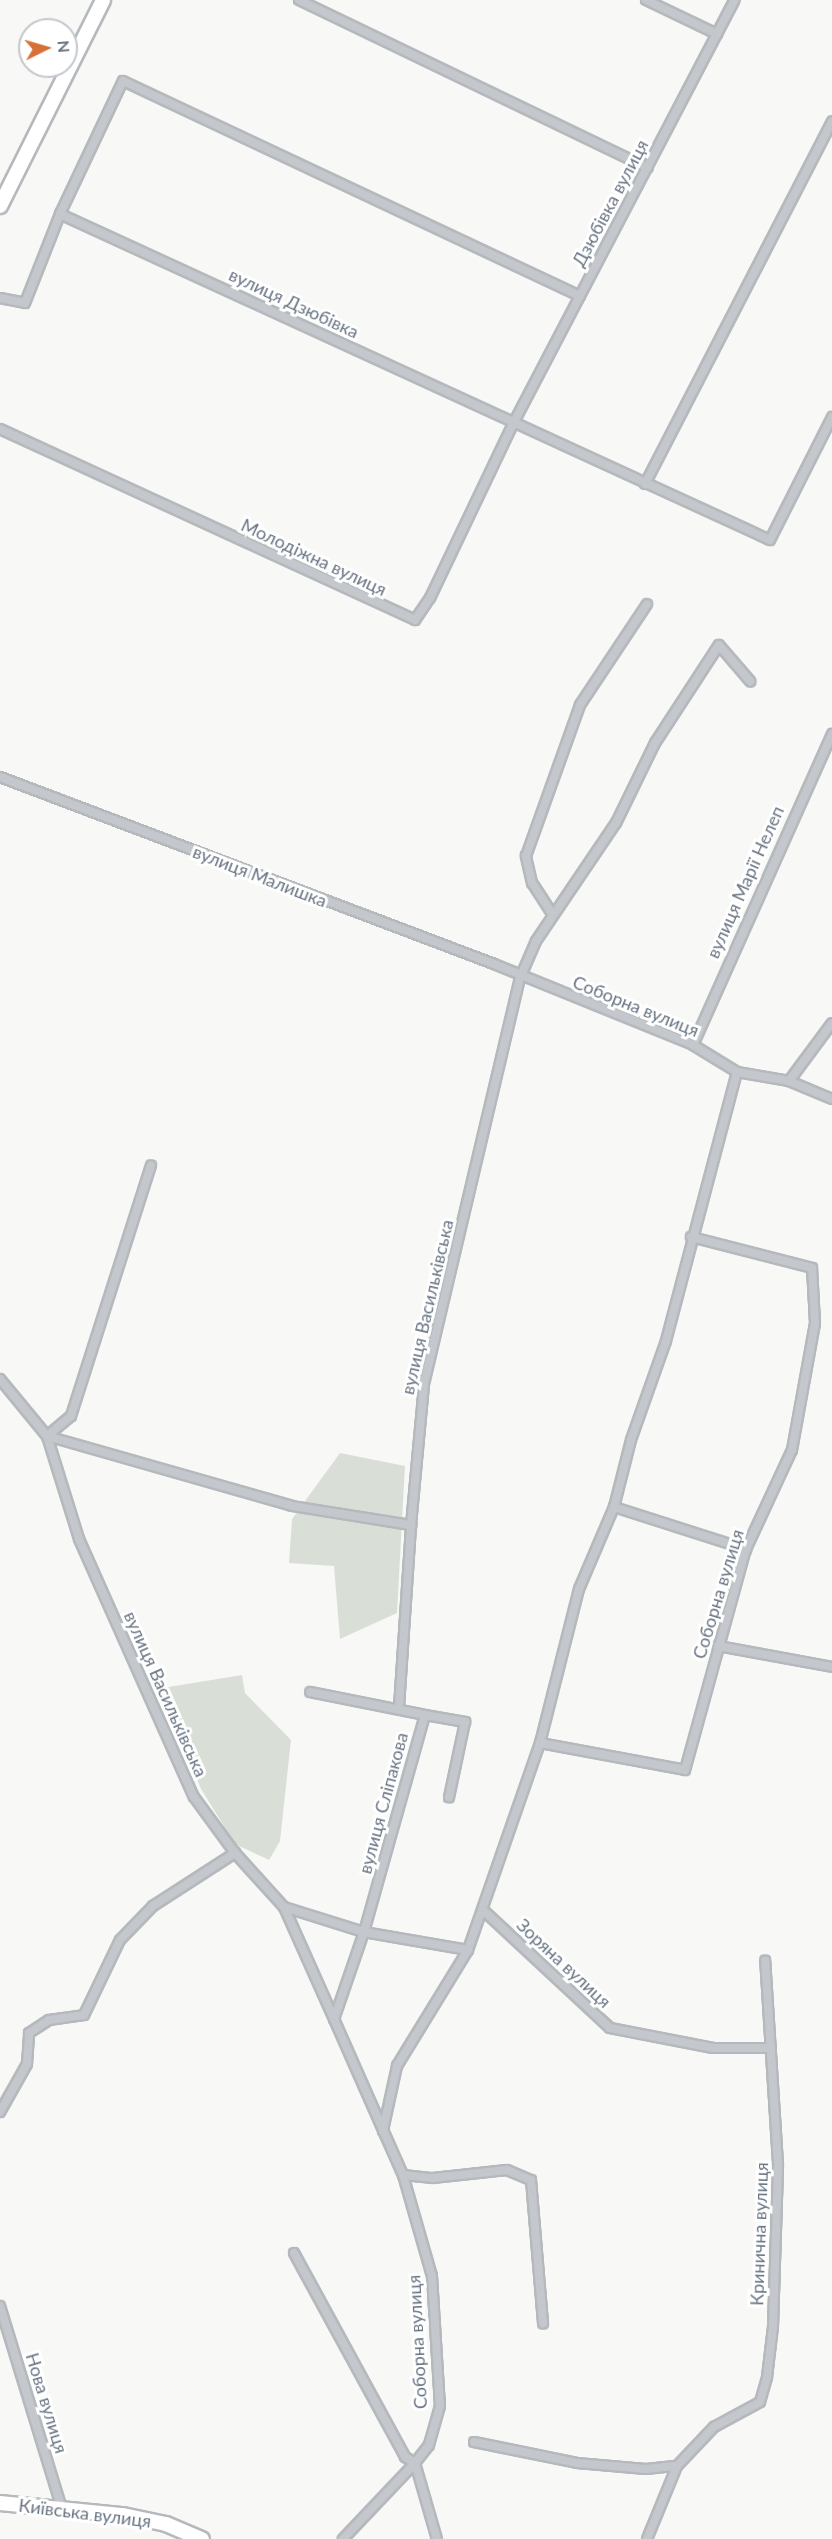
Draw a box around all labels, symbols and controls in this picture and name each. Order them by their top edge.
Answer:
north arrow [18,18,78,78]
text: N [54,40,74,54]
street label: Дзюбівка вулиця [567,136,653,270]
street label: вулиця Дзюбівка [226,263,362,343]
street label: Молодіжна вулиця [238,514,390,600]
street label: вулиця Марії Нелеп [702,803,788,961]
street label: вулиця Малишка [190,841,330,911]
street label: Соборна вулиця [570,971,702,1041]
street label: вулиця Васильківська [396,1217,458,1397]
street label: Соборна вулиця [688,1527,748,1661]
street label: вулиця Васильківська [120,1608,212,1780]
street label: вулиця Сліпакова [354,1730,412,1876]
street label: Зоряна вулиця [512,1914,616,2012]
street label: Кринична вулиця [746,2162,772,2306]
street label: Соборна вулиця [403,2274,431,2410]
street label: Нова вулиця [21,2350,73,2456]
street label: Київська вулиця [17,2494,153,2532]

